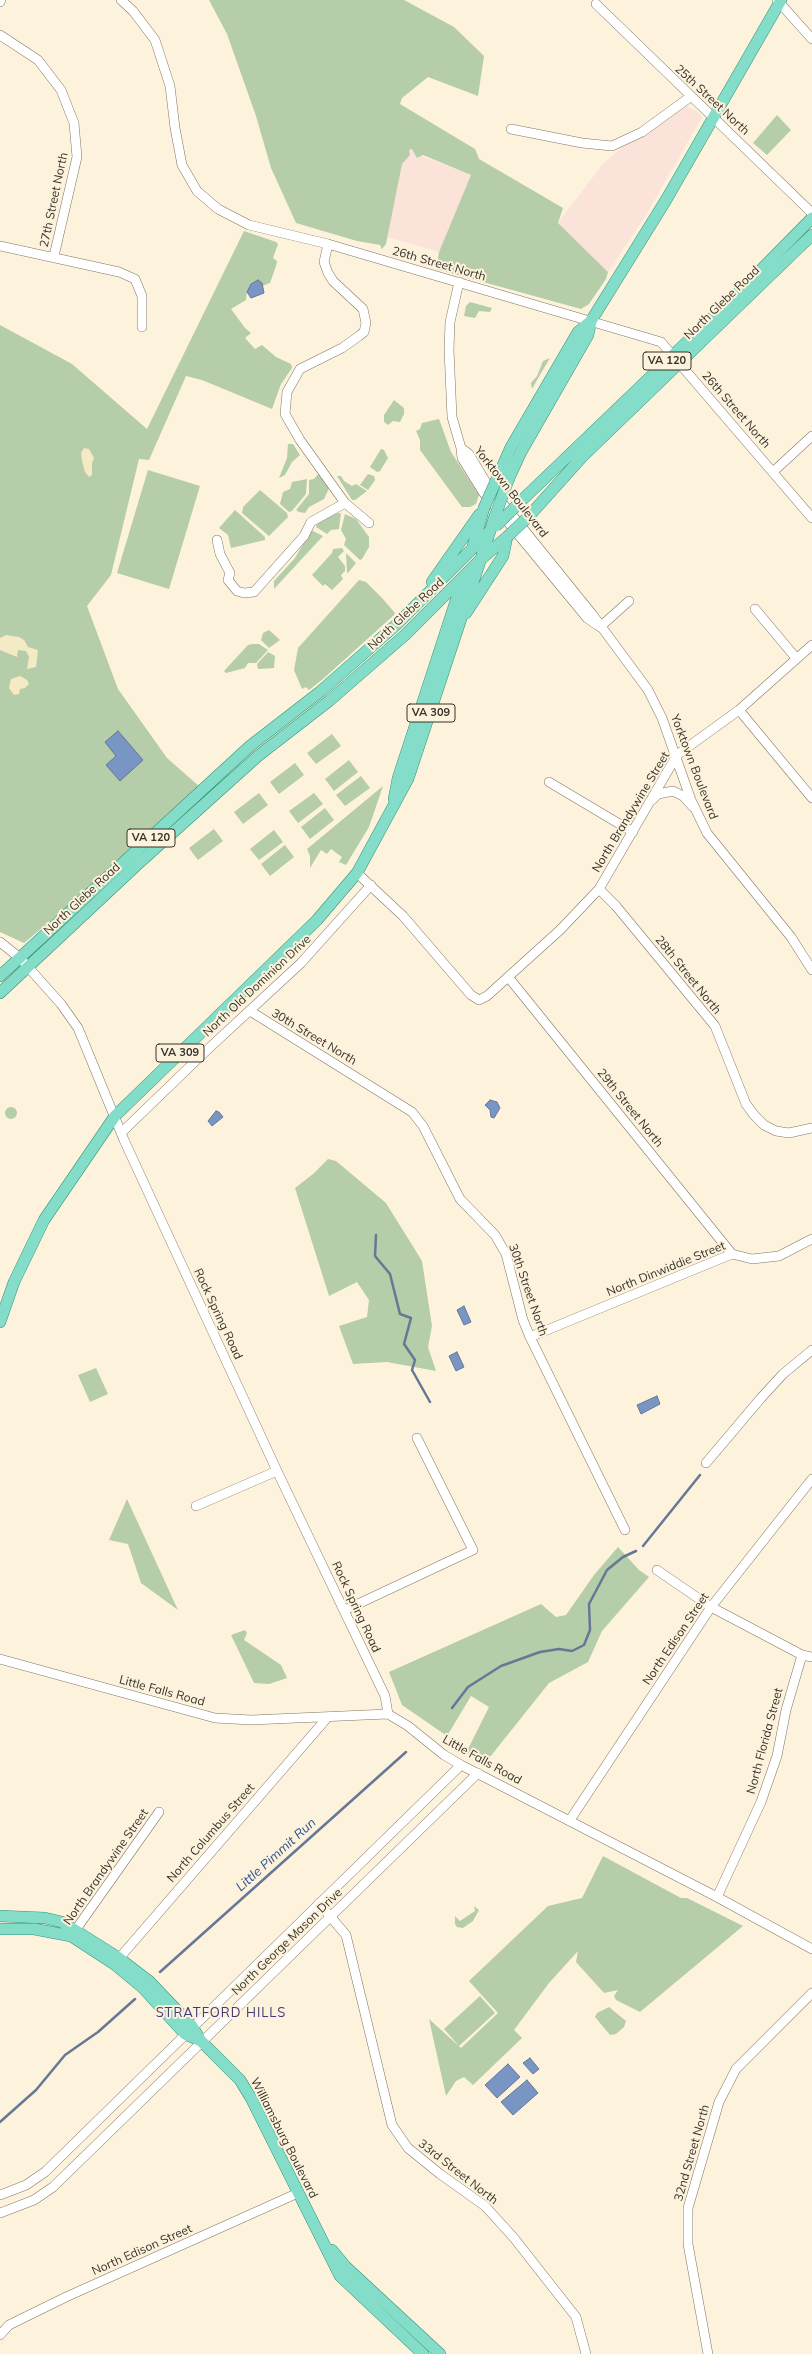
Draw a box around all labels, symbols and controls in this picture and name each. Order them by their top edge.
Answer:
street label: 25th Street North [672,62,752,138]
street label: 27th Street North [37,151,71,249]
street label: 26th Street North [390,244,488,284]
street label: North Glebe Road [681,263,763,343]
road number: VA 120 [643,352,691,370]
street label: 26th Street North [699,369,773,451]
street label: Yorktown Boulevard [471,444,551,540]
street label: North Glebe Road [365,575,447,653]
road number: VA 309 [407,704,455,722]
street label: Yorktown Boulevard [667,712,721,822]
street label: North Brandywine Street [589,749,673,875]
road number: VA 120 [127,829,175,847]
street label: North Glebe Road [41,860,123,938]
street label: North Old Dominion Drive [200,932,314,1040]
street label: 28th Street North [652,933,724,1017]
street label: 30th Street North [269,1006,359,1068]
road number: VA 309 [156,1044,204,1062]
street label: 29th Street North [594,1066,666,1150]
street label: North Dinwiddie Street [604,1239,728,1299]
street label: 30th Street North [505,1242,551,1338]
street label: Rock Spring Road [191,1266,245,1362]
street label: Rock Spring Road [329,1559,383,1655]
street label: North Edison Street [640,1590,712,1688]
street label: Little Falls Road [118,1673,206,1709]
street label: North Florida Street [744,1686,786,1796]
street label: Little Falls Road [440,1732,524,1788]
street label: North Columbus Street [164,1781,258,1885]
street label: North Brandywine Street [60,1806,152,1928]
water label: Little Pimmit Run [233,1815,319,1895]
street label: North George Mason Drive [229,1886,345,1998]
district label: STRATFORD HILLS [156,2005,286,2021]
street label: Williamsburg Boulevard [247,2075,321,2201]
street label: 32nd Street North [671,2103,713,2203]
street label: 33rd Street North [415,2136,501,2208]
street label: North Edison Street [90,2221,194,2279]

